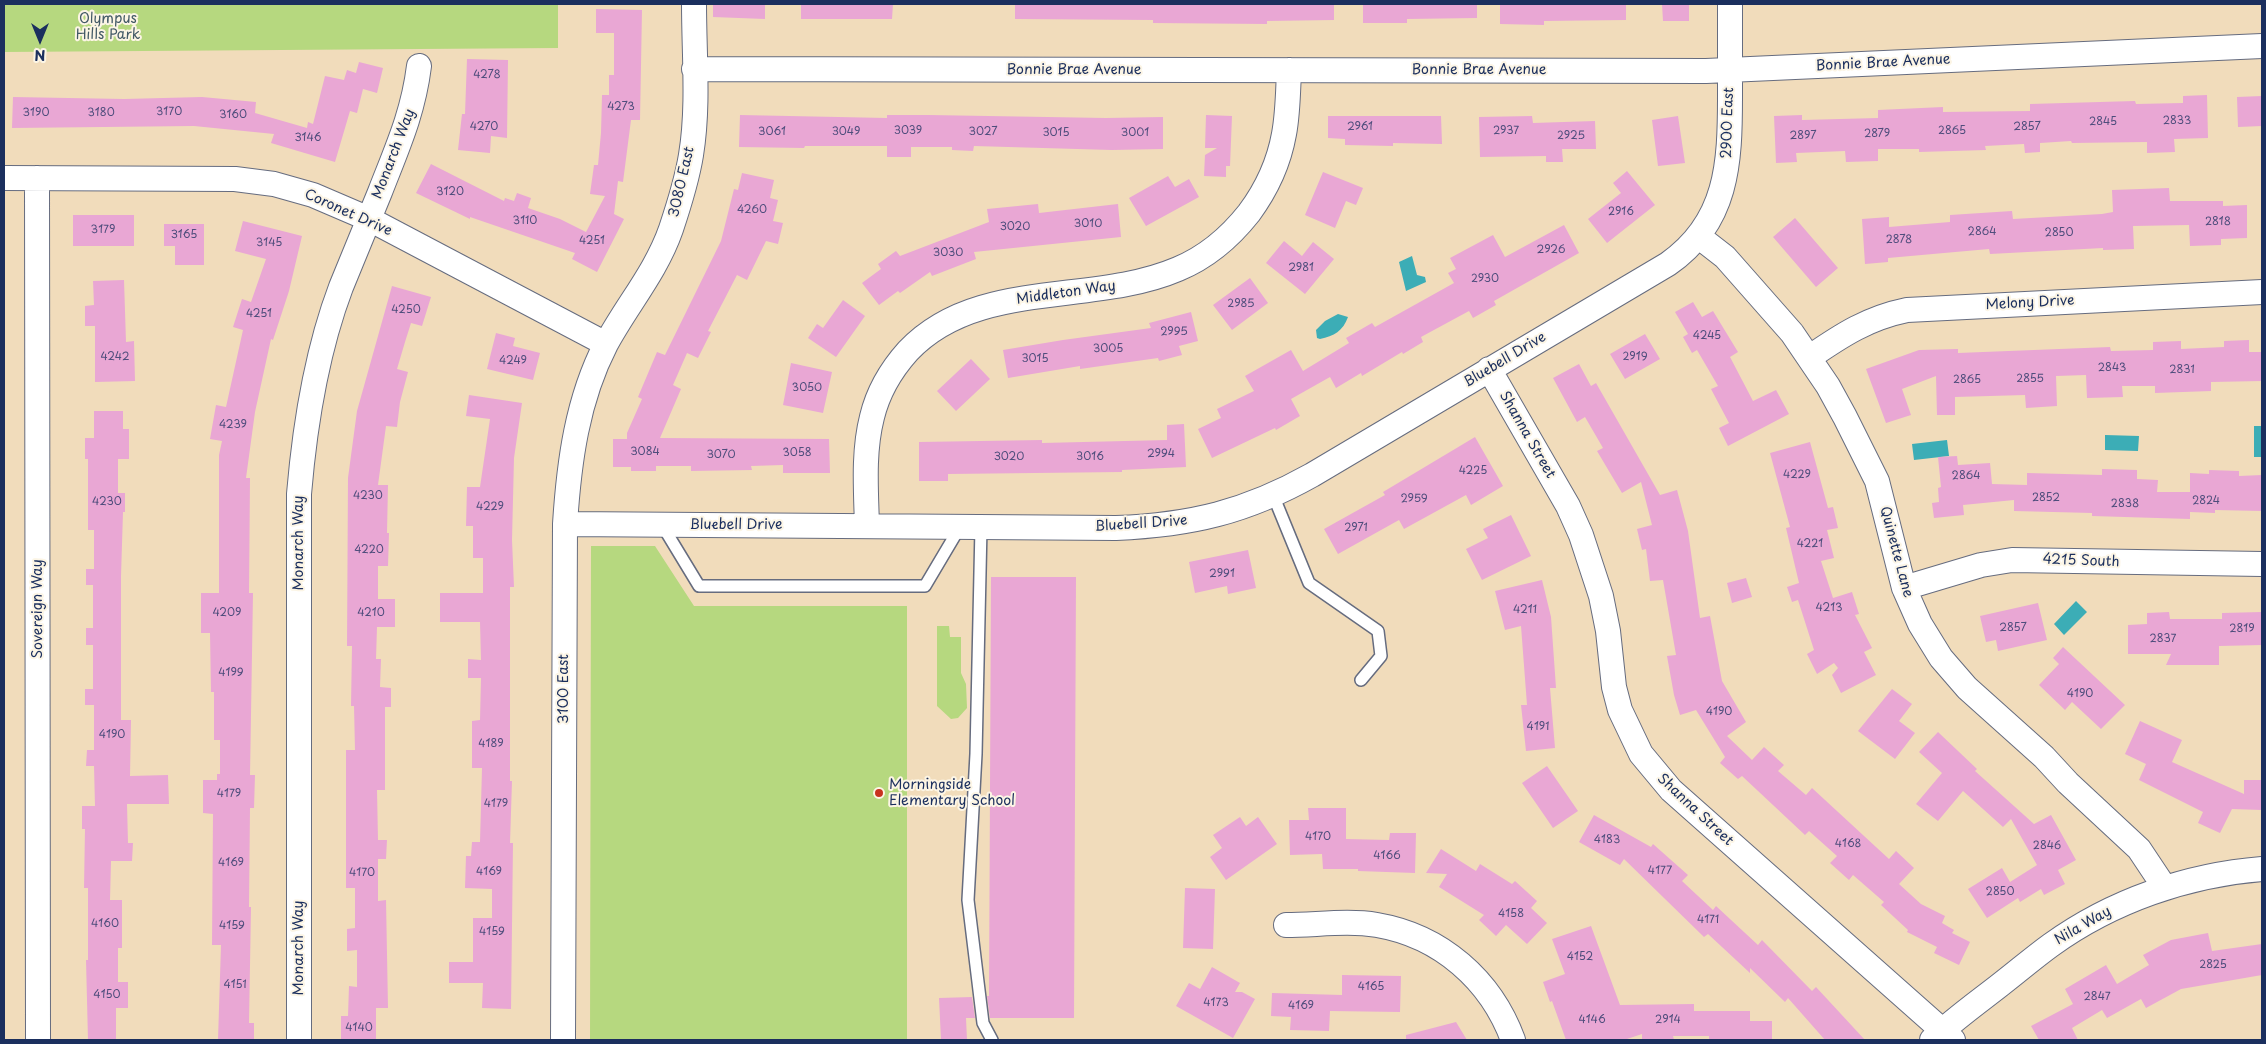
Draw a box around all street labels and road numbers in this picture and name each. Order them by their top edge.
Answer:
street label: Bonnie Brae Avenue [1815,51,1951,75]
street label: Bonnie Brae Avenue [1007,62,1141,78]
street label: Bonnie Brae Avenue [1412,62,1546,78]
street label: 2900 East [1718,87,1738,159]
street label: Monarch Way [369,107,419,201]
street label: 3080 East [666,145,698,219]
street label: Coronet Drive [302,186,394,240]
street label: Middleton Way [1015,278,1117,308]
street label: Melony Drive [1985,292,2075,314]
street label: Bluebell Drive [1461,329,1549,391]
street label: Shanna Street [1495,388,1559,482]
street label: Monarch Way [291,495,307,591]
street label: Quinette Lane [1876,505,1916,599]
street label: Bluebell Drive [1094,512,1188,536]
street label: Bluebell Drive [690,517,782,533]
street label: 4215 South [2042,551,2120,571]
street label: Sovereign Way [30,559,46,659]
street label: 3100 East [556,654,572,724]
street label: Shanna Street [1654,771,1736,849]
street label: Monarch Way [291,900,307,996]
street label: Nila Way [2052,903,2114,949]

